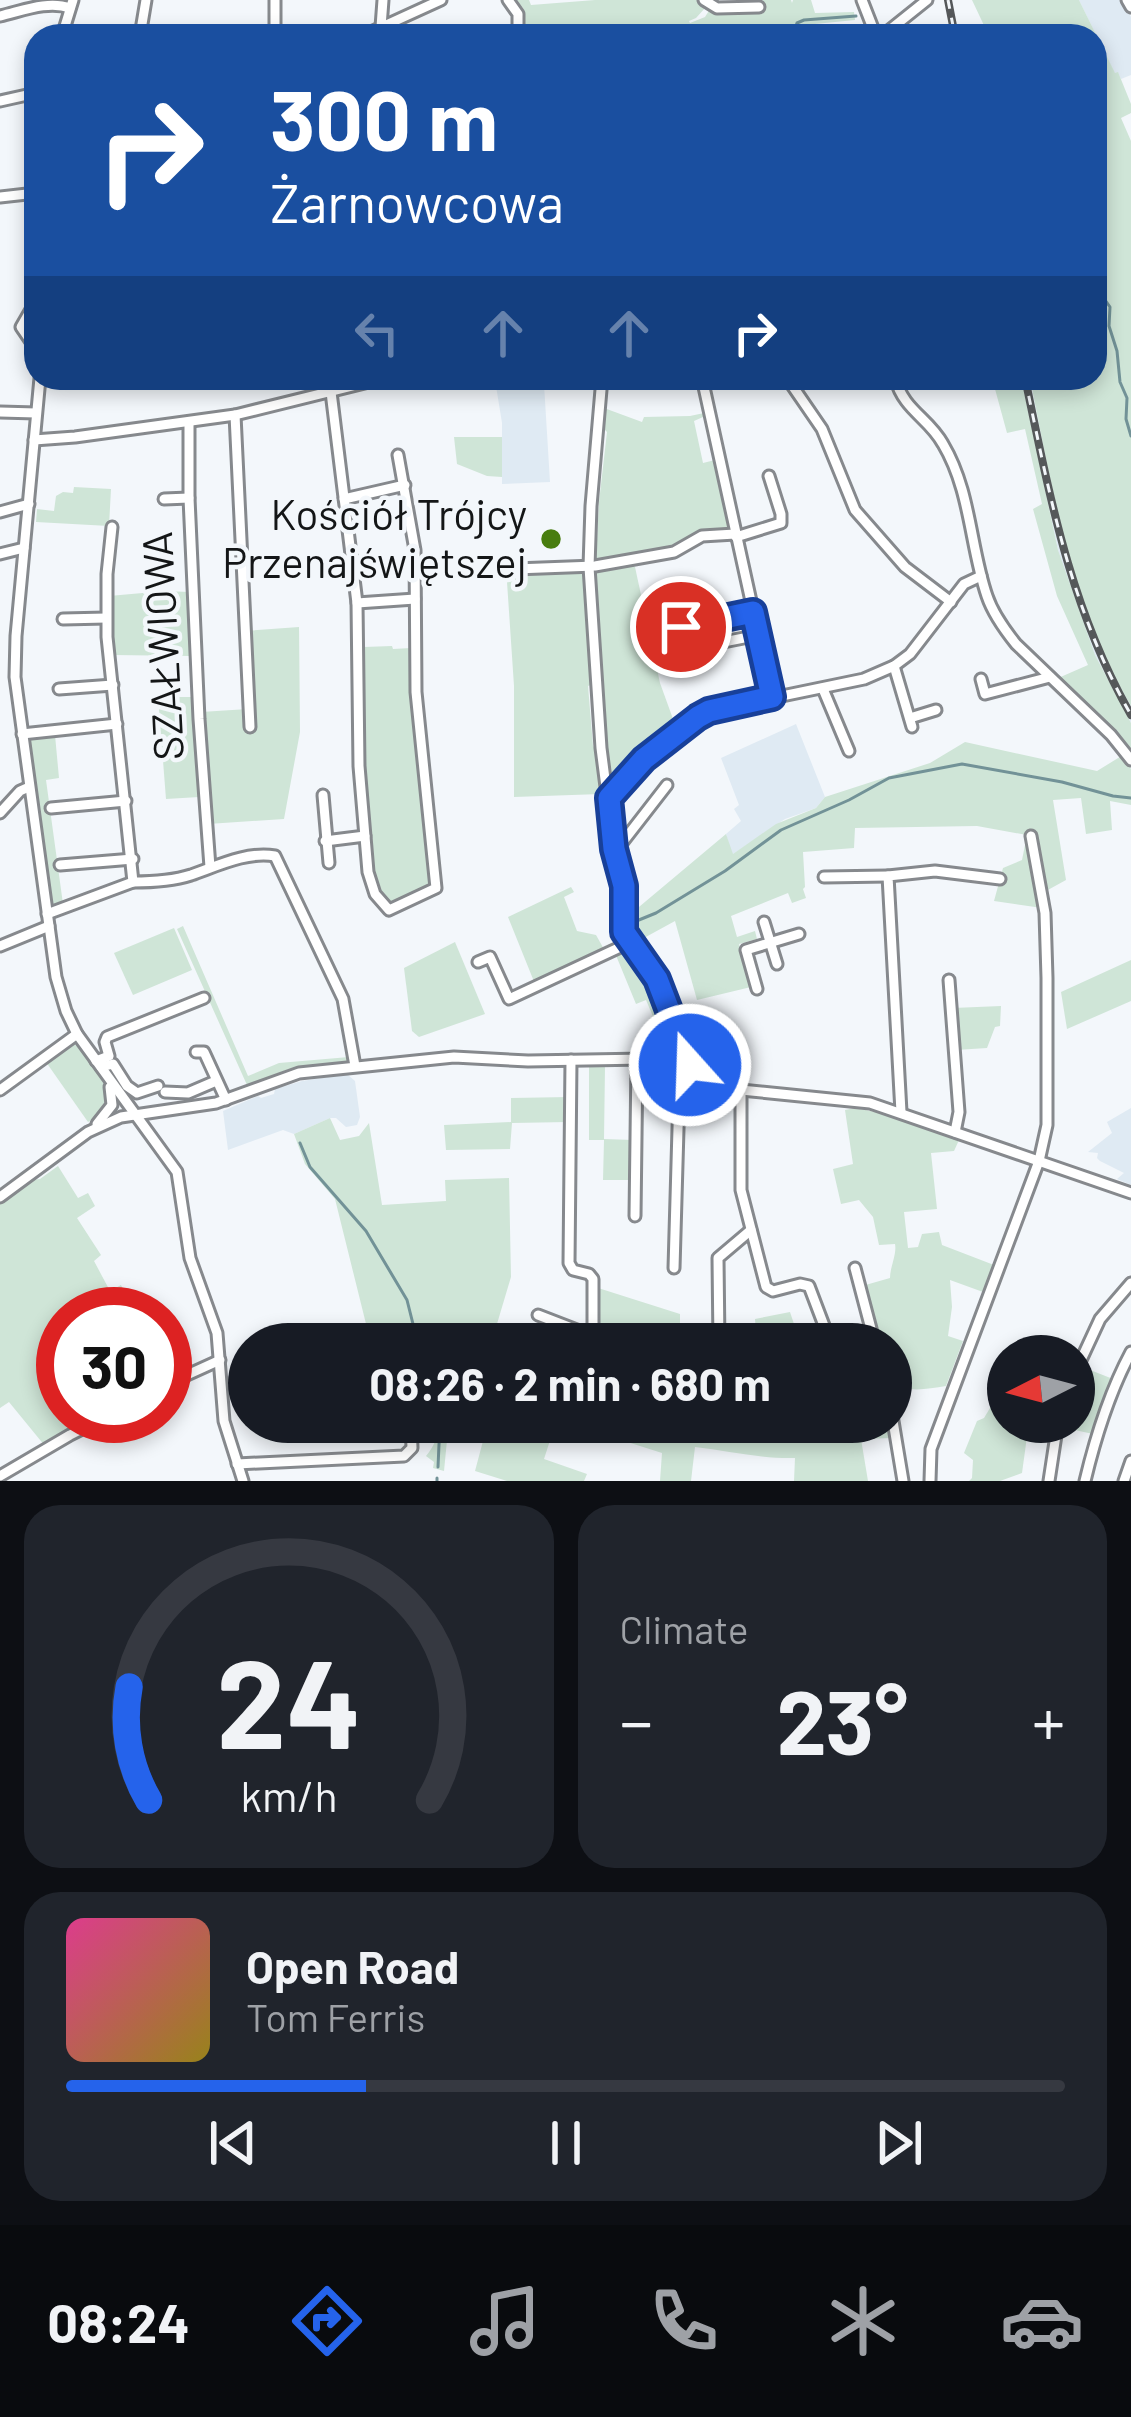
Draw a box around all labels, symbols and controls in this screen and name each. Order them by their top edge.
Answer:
text: 300 m [270,67,498,168]
icon: right [72,72,228,228]
text: Żarnowcowa [270,169,564,234]
icon: left [344,300,410,366]
icon: ahead [470,300,536,366]
icon: ahead [596,300,662,366]
icon: right [722,300,788,366]
place label: Kościół Trójcy Przenajświętszej [222,488,527,587]
marker: Kościół Trójcy Przenajświętszej [538,526,564,552]
street label: SZAŁWIOWA [130,530,192,762]
pin [630,576,732,678]
icon: arrive [648,594,714,660]
position arrow [627,1002,753,1128]
speed limit sign: 30 [36,1287,192,1443]
north arrow [987,1335,1095,1443]
map controls [987,1335,1095,1443]
text: 08:26 · 2 min · 680 m [369,1356,771,1410]
text: Climate [620,1605,749,1652]
text: 24 [216,1624,361,1774]
text: 23° [776,1665,908,1773]
text: − [620,1680,653,1759]
text: + [1032,1680,1065,1759]
text: km/h [240,1768,337,1820]
text: Open Road [246,1939,459,1993]
text: Tom Ferris [246,1993,425,2040]
icon: previous [200,2110,266,2176]
icon: pause [533,2110,599,2176]
icon: next [866,2110,932,2176]
icon: directions [285,2279,369,2363]
icon: music [463,2279,547,2363]
icon: phone [642,2279,726,2363]
icon: climate [821,2279,905,2363]
icon: car [1000,2279,1084,2363]
text: 08:24 [47,2289,190,2354]

